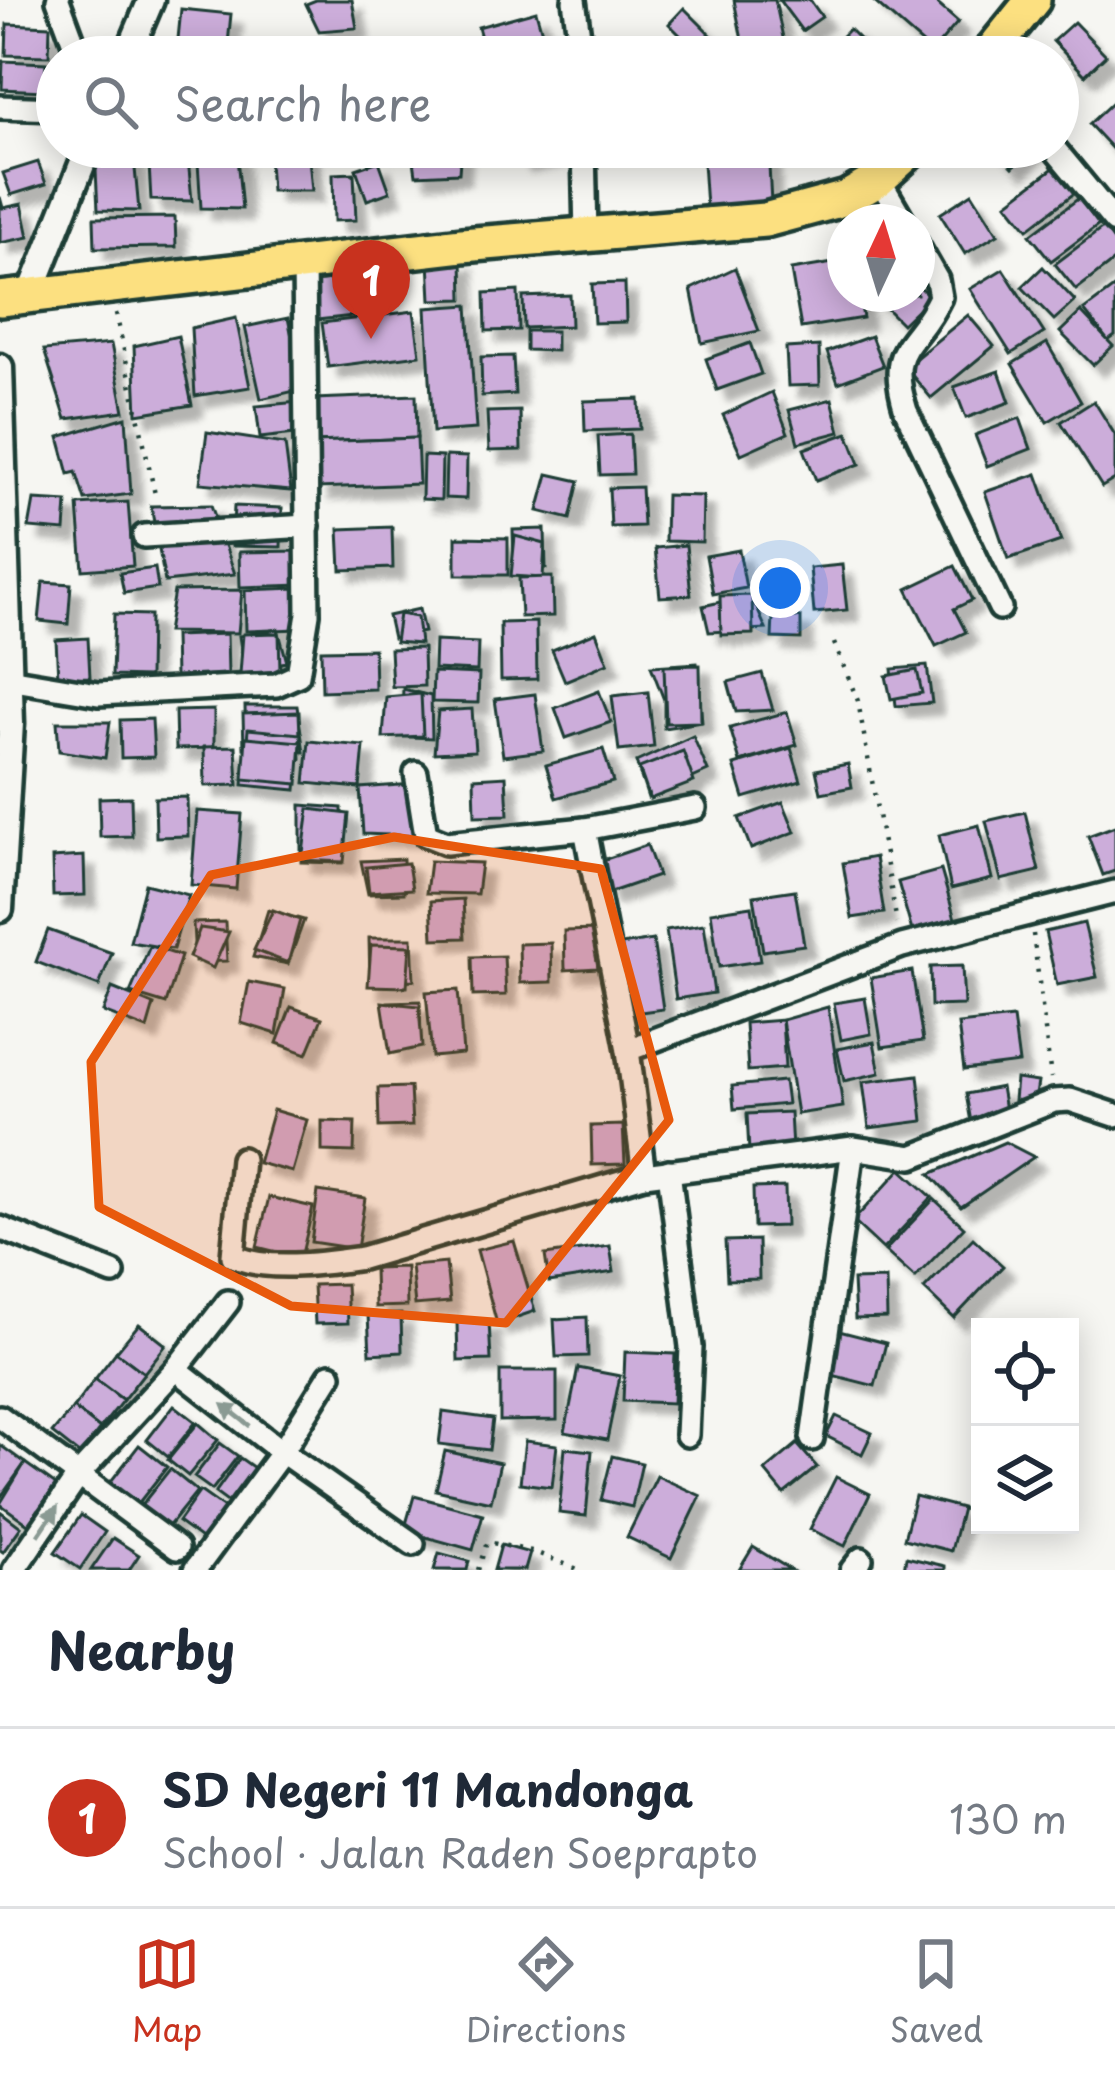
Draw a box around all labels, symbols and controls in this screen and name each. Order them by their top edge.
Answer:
search box [36,36,1079,168]
text: Search here [174,68,431,136]
icon: search [78,69,144,135]
north arrow [827,204,935,312]
pin: 1 [332,240,410,339]
your location [750,558,810,618]
map controls [971,1318,1079,1534]
button: locate [971,1318,1079,1426]
one-way arrow [220,1404,251,1428]
button: layers [971,1426,1079,1534]
one-way arrow [36,1505,59,1538]
text: Nearby [48,1610,235,1687]
text: SD Negeri 11 Mandonga [162,1754,693,1822]
text: 1 [78,1788,96,1847]
text: 130 m [949,1788,1067,1847]
text: School · Jalan Raden Soeprapto [162,1822,758,1881]
tab: Map [132,1931,202,2053]
tab: Directions [466,1931,626,2053]
tab: Saved [890,1931,983,2053]

